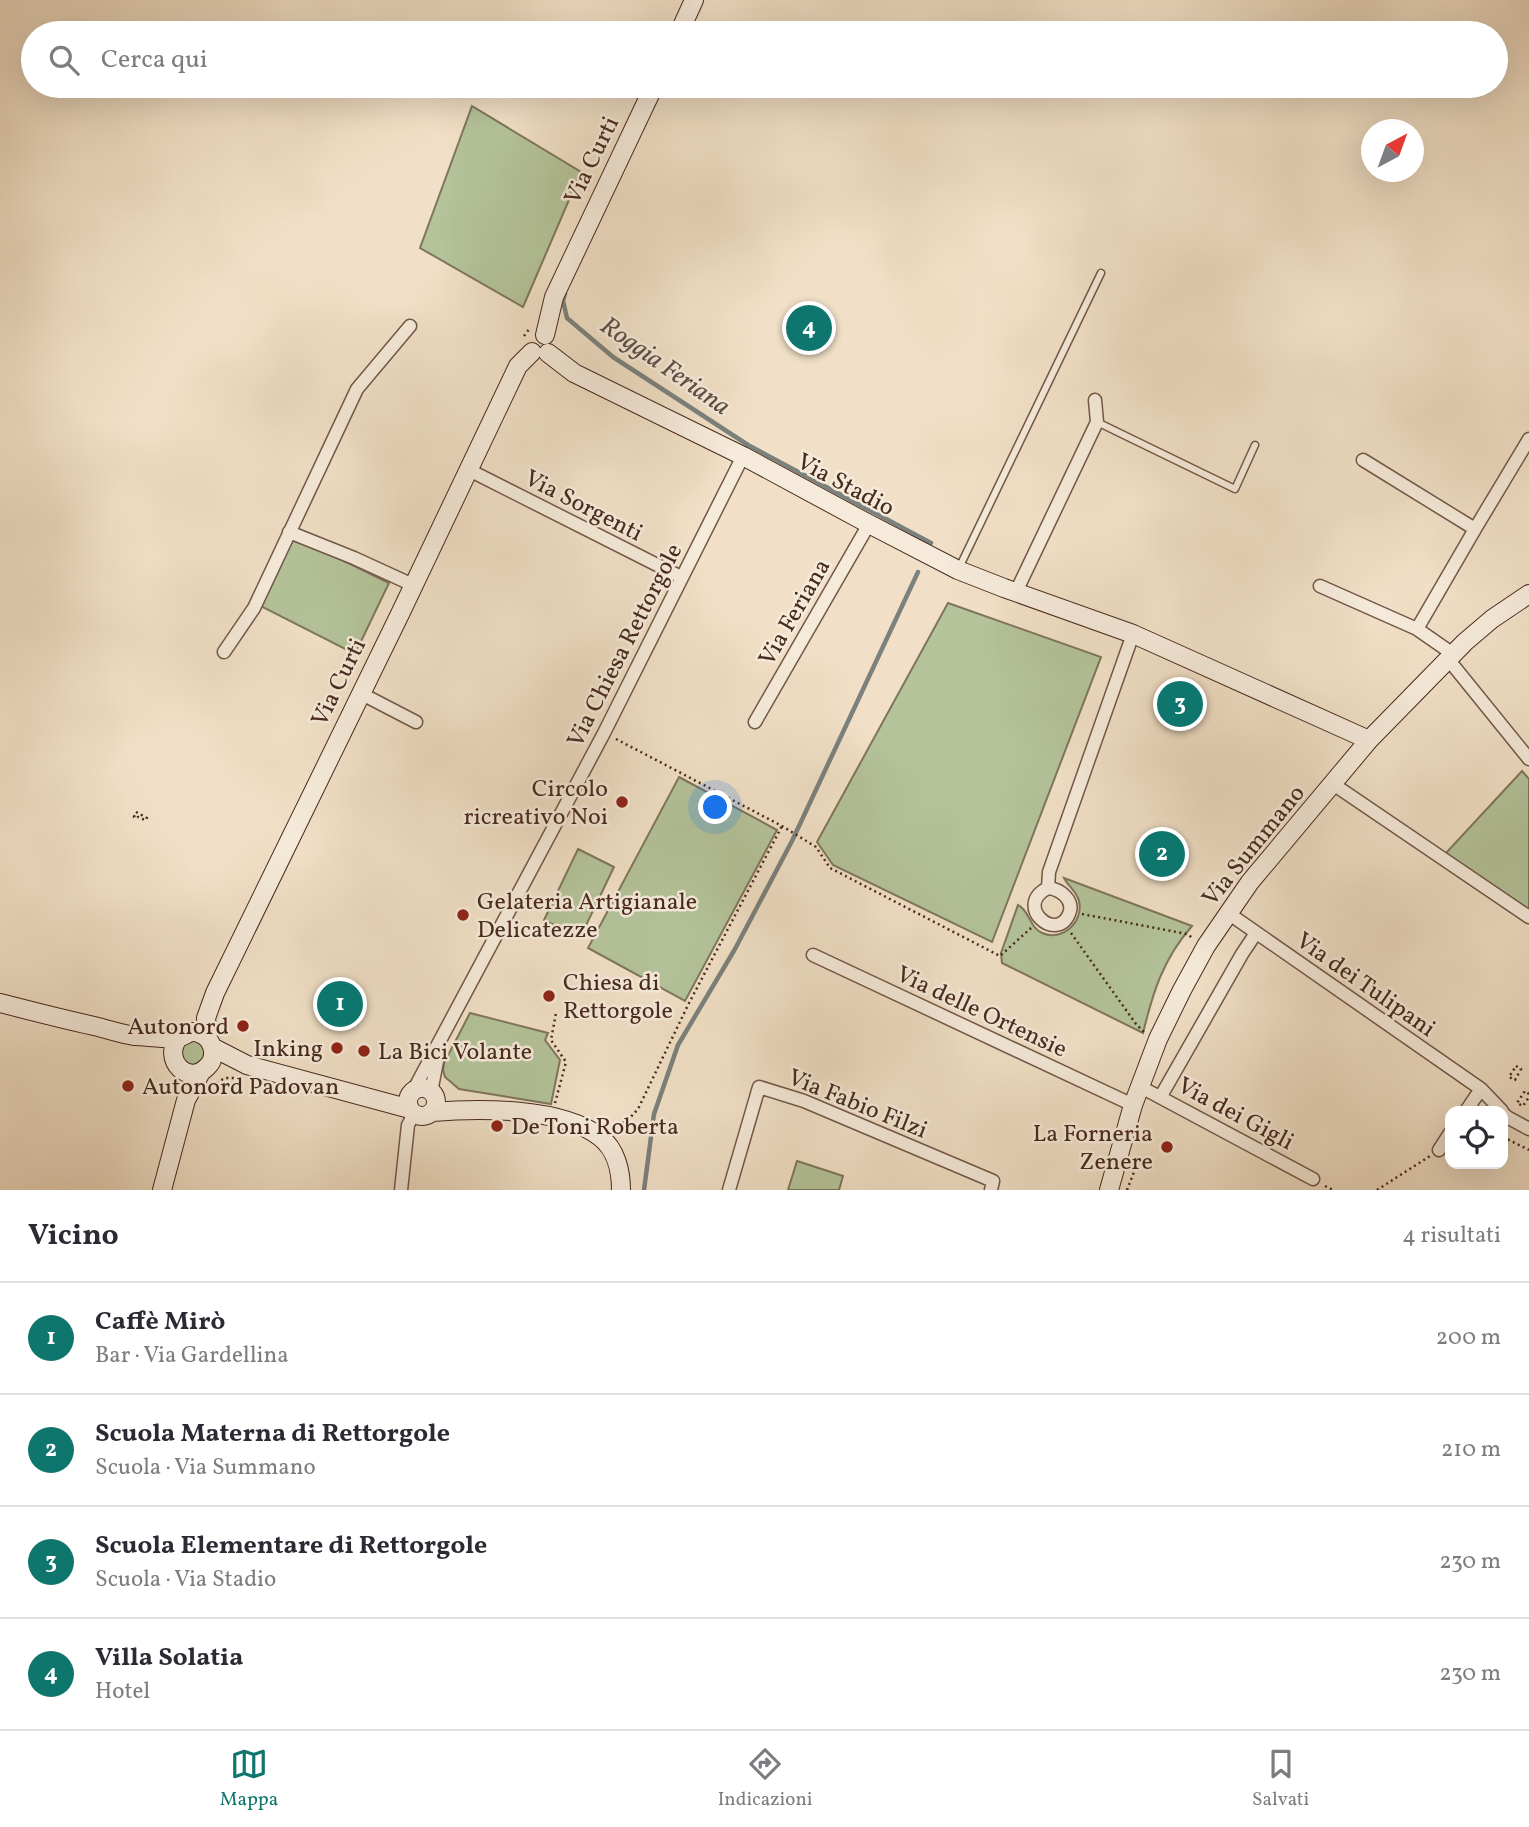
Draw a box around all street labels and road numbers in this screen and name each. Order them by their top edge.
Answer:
street label: Via Curti [557,111,629,211]
street label: Via Stadio [790,446,900,526]
street label: Via Sorgenti [518,462,648,551]
street label: Via Chiesa Rettorgole [560,538,692,754]
street label: Via Feriana [751,553,840,673]
street label: Via Curti [304,633,376,733]
street label: Via Summano [1195,778,1314,914]
street label: Via dei Tulipani [1288,925,1442,1046]
street label: Via delle Ortensie [890,958,1072,1067]
street label: Via Fabio Filzi [782,1061,932,1148]
street label: Via dei Gigli [1171,1070,1299,1160]

